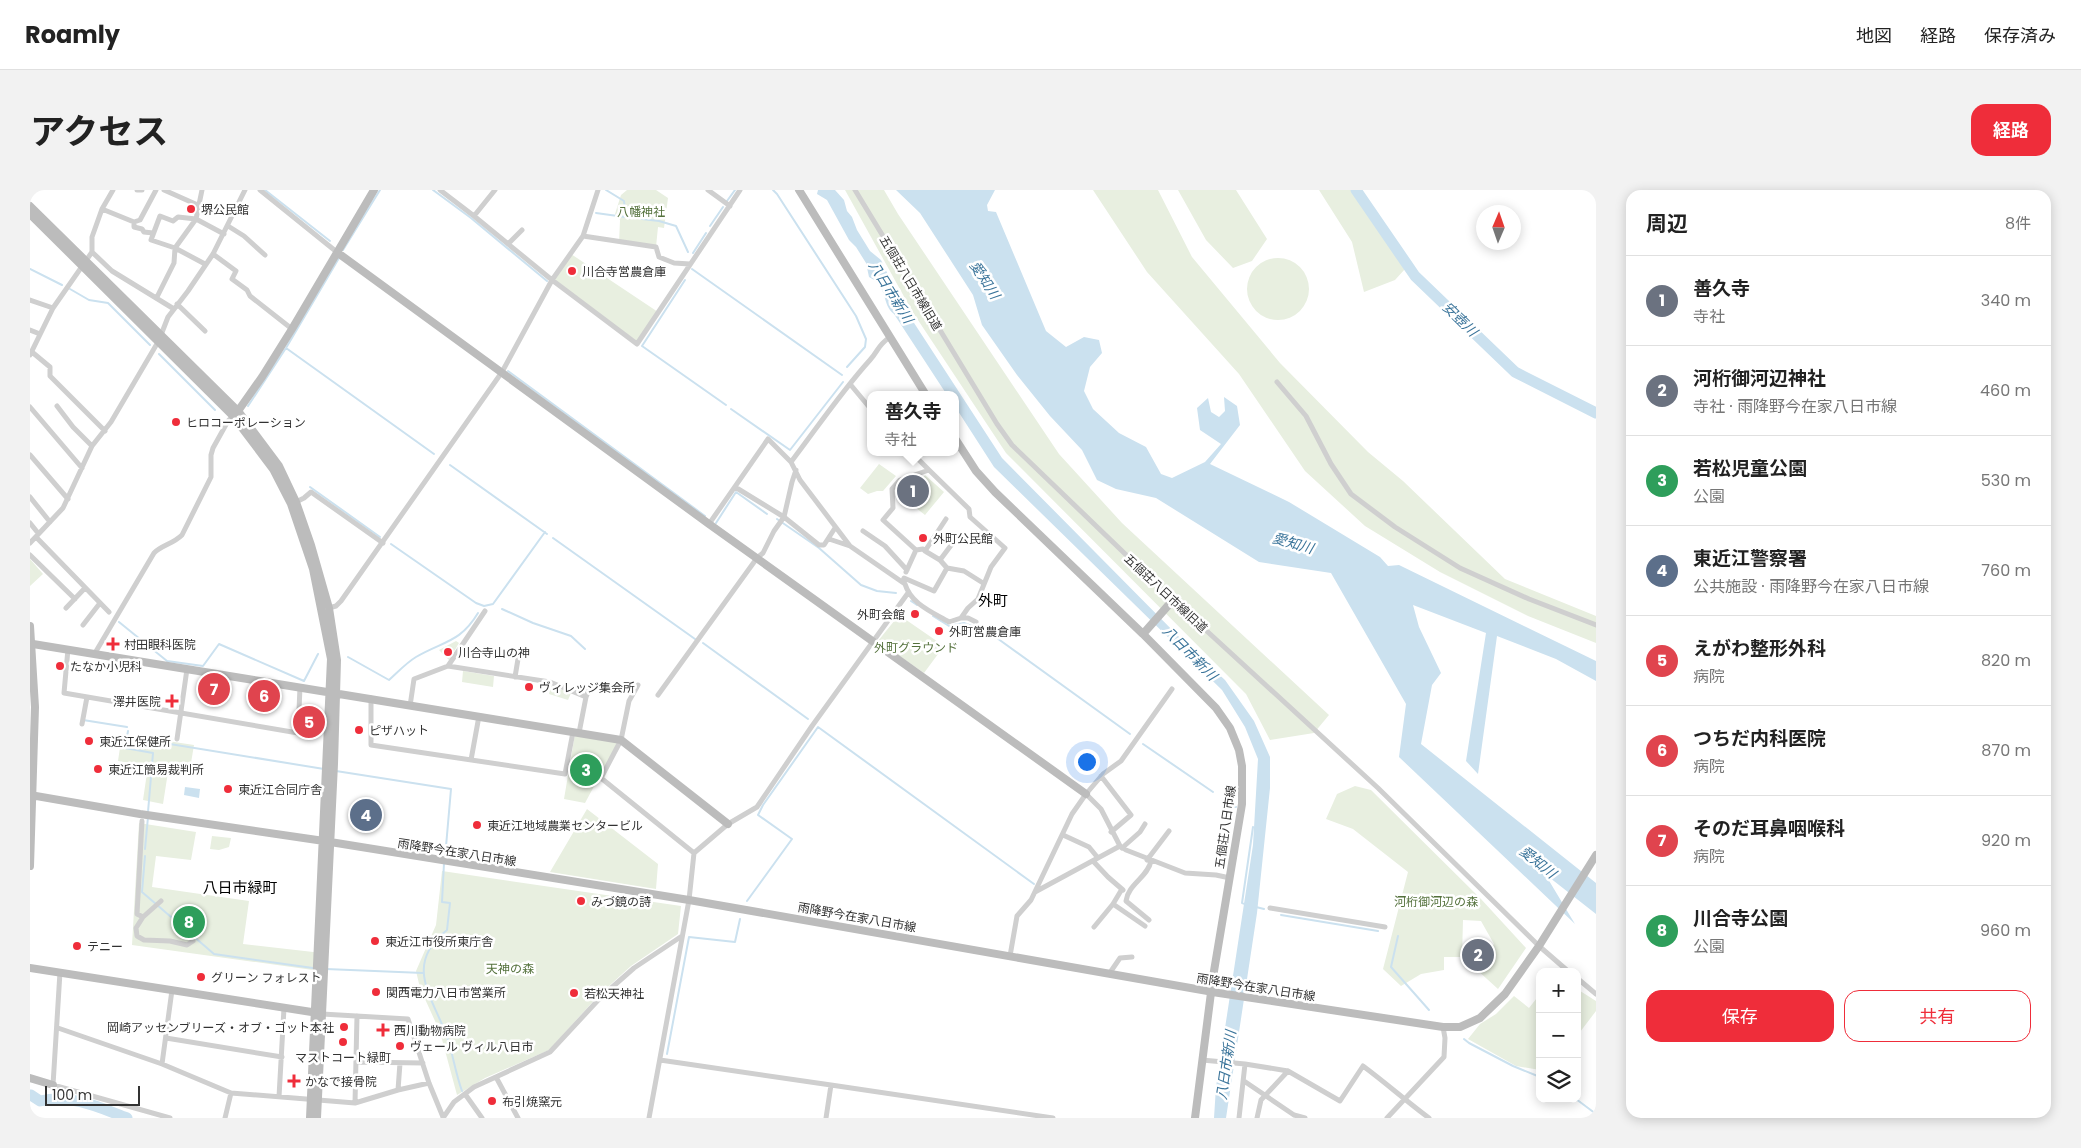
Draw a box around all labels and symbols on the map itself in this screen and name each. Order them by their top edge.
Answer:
place label: 堺公民館 [201,201,249,218]
marker: 堺公民館 [185,203,197,215]
park label: 八幡神社 [617,203,665,220]
north arrow [1476,205,1521,250]
street label: 五個荘八日市線旧道 [876,232,946,334]
water label: 八日市新川 [864,257,919,329]
water label: 愛知川 [965,257,1006,305]
place label: 川合寺営農倉庫 [582,263,666,280]
marker: 川合寺営農倉庫 [566,265,578,277]
water label: 安壺川 [1438,297,1483,342]
place label: ヒロコーポレーション [186,414,306,431]
marker: ヒロコーポレーション [170,416,182,428]
pin: 1 [897,472,929,510]
water label: 愛知川 [1270,528,1318,559]
place label: 外町公民館 [933,530,993,547]
marker: 外町公民館 [917,532,929,544]
street label: 五個荘八日市線旧道 [1121,550,1211,636]
district label: 外町 [978,590,1008,611]
place label: 外町会館 [857,606,905,623]
marker: 外町会館 [909,608,921,620]
water label: 八日市新川 [1158,621,1223,686]
place label: 外町営農倉庫 [949,623,1021,640]
marker: 外町営農倉庫 [933,625,945,637]
place label: 村田眼科医院 [124,636,196,653]
marker: 村田眼科医院 [106,637,120,651]
park label: 外町グラウンド [874,639,958,656]
place label: 川合寺山の神 [458,644,530,661]
marker: 川合寺山の神 [442,646,454,658]
place label: たなか小児科 [70,658,142,675]
marker: たなか小児科 [54,660,66,672]
pin: 7 [198,670,230,708]
pin: 6 [248,677,280,715]
place label: ヴィレッジ集会所 [539,679,635,696]
marker: ヴィレッジ集会所 [523,681,535,693]
place label: 澤井医院 [113,693,161,710]
marker: 澤井医院 [165,694,179,708]
pin: 5 [293,703,325,741]
place label: ピザハット [369,722,429,739]
marker: ピザハット [353,724,365,736]
place label: 東近江保健所 [99,733,171,750]
marker: 東近江保健所 [83,735,95,747]
your location [1074,749,1100,775]
pin: 3 [570,751,602,789]
place label: 東近江簡易裁判所 [108,761,204,778]
marker: 東近江簡易裁判所 [92,763,104,775]
place label: 東近江合同庁舎 [238,781,322,798]
marker: 東近江合同庁舎 [222,783,234,795]
street label: 五個荘八日市線 [1211,784,1239,870]
pin: 4 [350,796,382,834]
place label: 東近江地域農業センタービル [487,817,643,834]
marker: 東近江地域農業センタービル [471,819,483,831]
street label: 雨降野今在家八日市線 [396,834,518,870]
water label: 愛知川 [1515,841,1562,884]
district label: 八日市緑町 [202,877,278,898]
place label: みづ鏡の詩 [591,893,651,910]
park label: 河桁御河辺の森 [1394,893,1478,910]
marker: みづ鏡の詩 [575,895,587,907]
street label: 雨降野今在家八日市線 [796,898,918,936]
pin: 8 [173,903,205,941]
place label: 東近江市役所東庁舎 [385,933,493,950]
marker: 東近江市役所東庁舎 [369,935,381,947]
pin: 2 [1462,936,1494,974]
place label: テニー [87,938,123,955]
marker: テニー [71,940,83,952]
park label: 天神の森 [486,960,534,977]
place label: グリーン フォレスト [211,969,322,986]
street label: 雨降野今在家八日市線 [1195,969,1317,1005]
marker: グリーン フォレスト [195,971,207,983]
place label: 関西電力八日市営業所 [386,984,506,1001]
place label: 若松天神社 [584,985,644,1002]
marker: 関西電力八日市営業所 [370,986,382,998]
marker: 若松天神社 [568,987,580,999]
place label: 岡崎アッセンブリーズ・オブ・ゴット本社 [107,1019,334,1036]
marker: 岡崎アッセンブリーズ・オブ・ゴット本社 [338,1021,350,1033]
place label: 西川動物病院 [394,1022,466,1039]
marker: 西川動物病院 [376,1023,390,1037]
water label: 八日市新川 [1211,1027,1241,1101]
marker: マストコート緑町 [337,1036,349,1048]
place label: ヴェール ヴィル八日市 [410,1038,533,1055]
marker: ヴェール ヴィル八日市 [394,1040,406,1052]
place label: マストコート緑町 [295,1049,391,1066]
place label: かなで接骨院 [305,1073,377,1090]
marker: かなで接骨院 [287,1074,301,1088]
scale bar [45,1083,140,1106]
place label: 布引焼窯元 [502,1093,562,1110]
marker: 布引焼窯元 [486,1095,498,1107]

